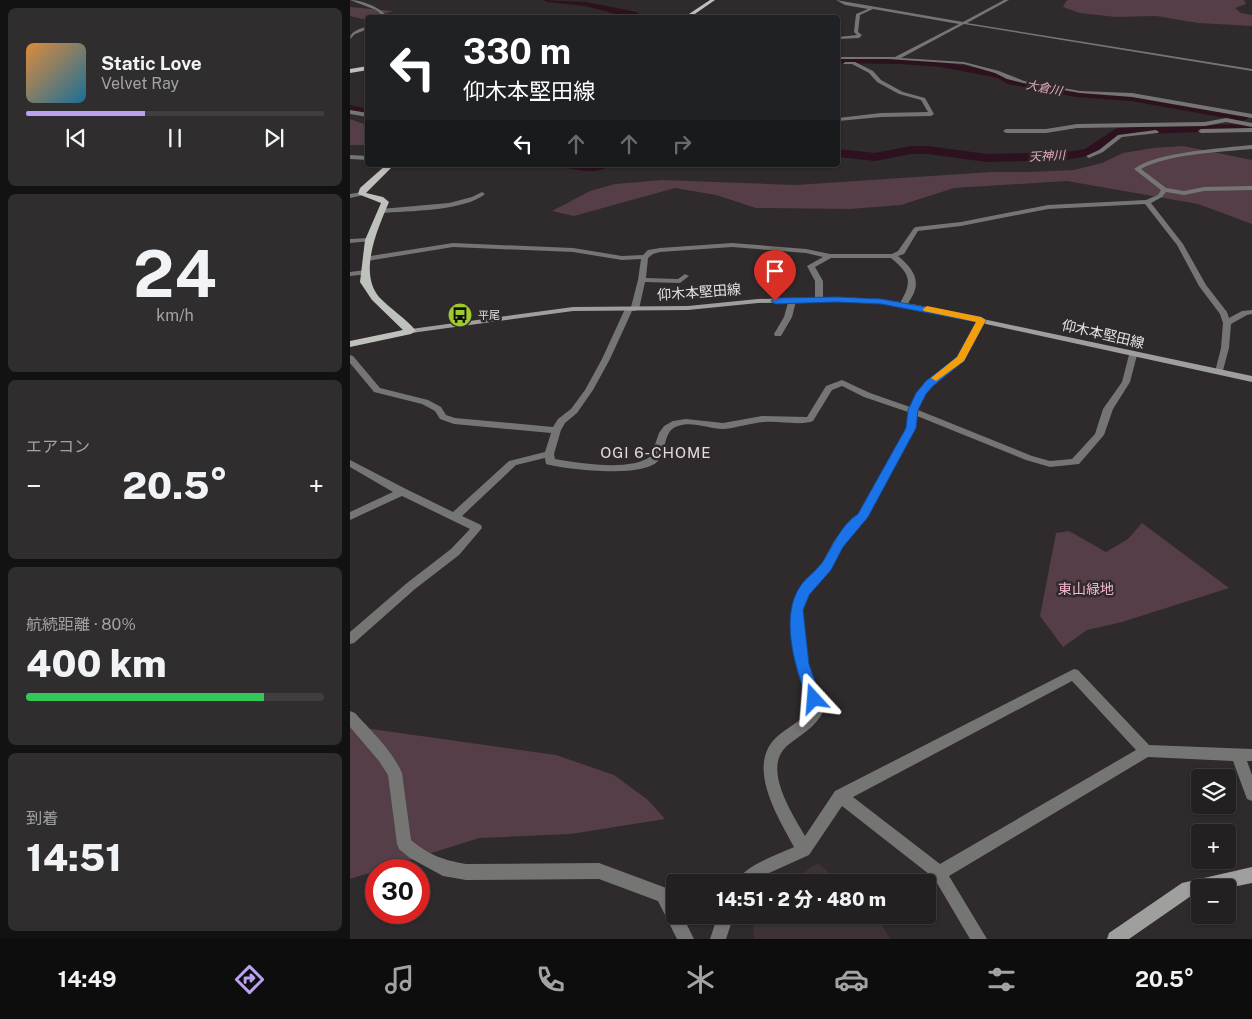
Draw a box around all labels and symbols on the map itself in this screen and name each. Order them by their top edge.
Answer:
water label: 大倉川 [1025,78,1065,99]
water label: 天神川 [1029,148,1067,164]
pin [754,250,796,301]
street label: 仰木本堅田線 [657,281,741,303]
bus stop icon: 平尾 [447,302,473,328]
place label: 平尾 [478,309,500,321]
street label: 仰木本堅田線 [1060,317,1146,351]
district label: OGI 6-CHOME [600,444,712,461]
park label: 東山緑地 [1058,581,1114,597]
position arrow [787,672,839,724]
speed limit sign: 30 [365,859,430,924]

